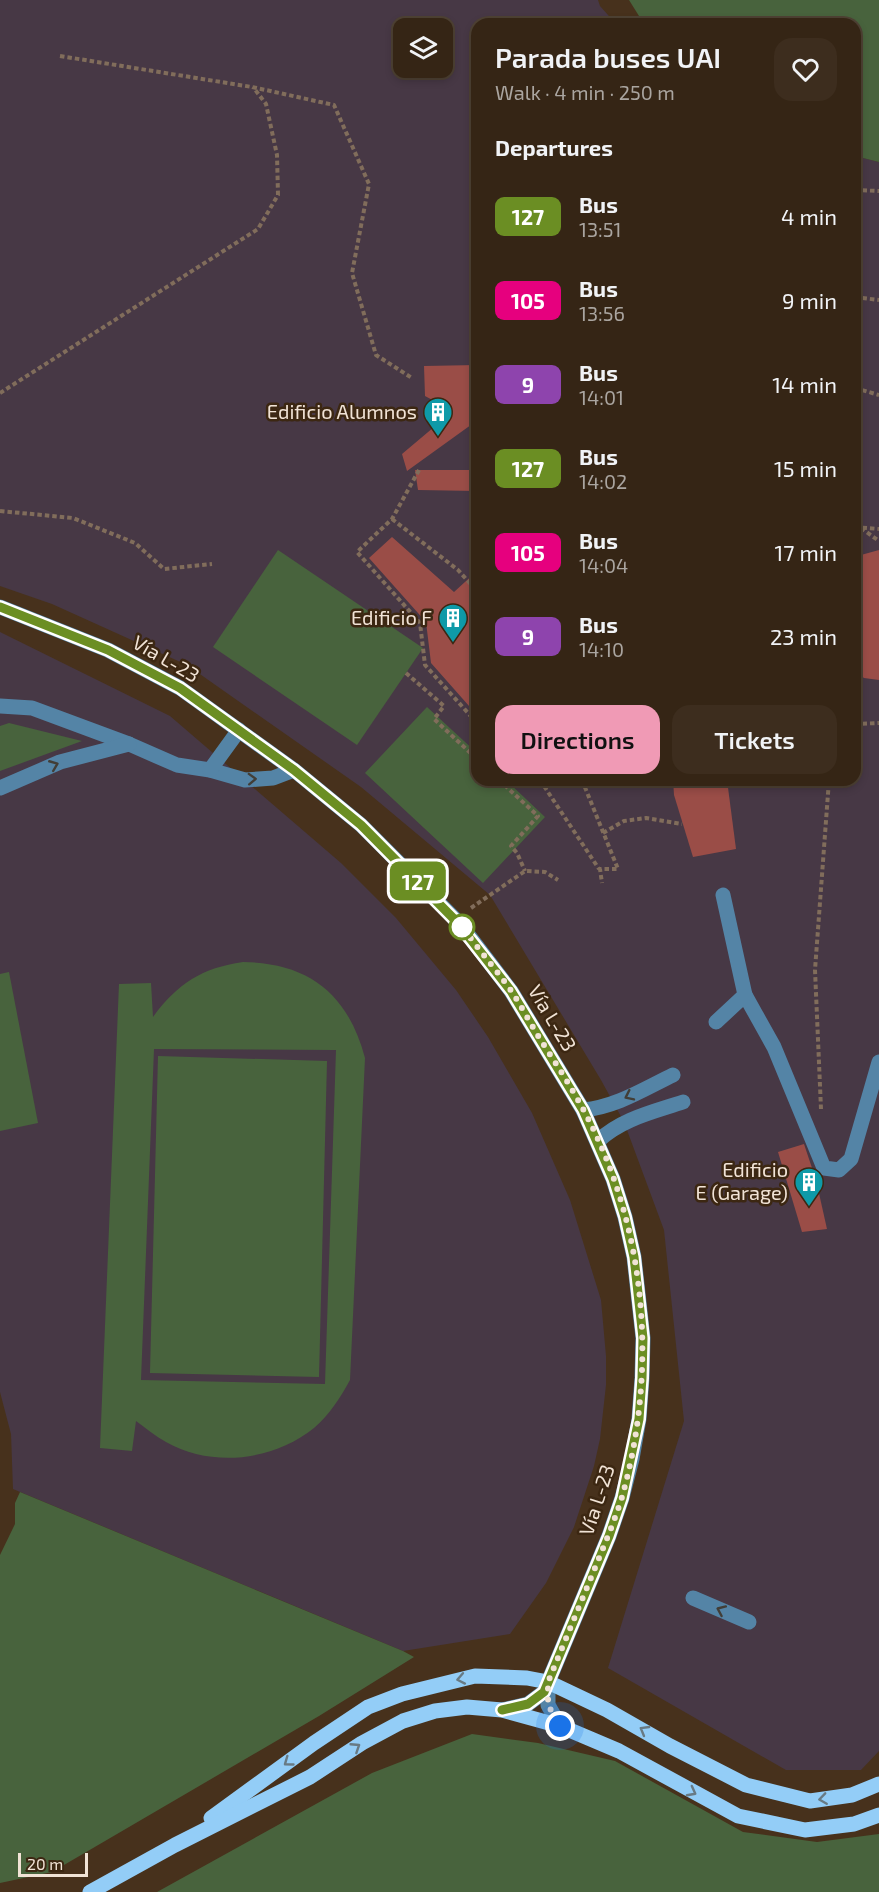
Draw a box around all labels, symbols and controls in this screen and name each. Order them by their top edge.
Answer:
map controls [393,18,453,78]
button: layers [393,18,453,78]
button: heart [774,38,837,101]
text: Parada buses UAI [495,40,721,74]
text: Walk · 4 min · 250 m [495,80,675,104]
text: Departures [495,134,613,160]
text: Bus [579,191,618,217]
text: 4 min [781,203,837,229]
text: 127 [512,204,544,229]
text: 13:51 [579,217,621,241]
text: Bus [579,275,618,301]
text: 9 min [782,287,837,313]
text: 105 [511,288,545,313]
text: 13:56 [579,301,625,325]
text: Bus [579,359,618,385]
text: 14 min [772,371,837,397]
text: 9 [522,372,534,397]
text: 14:01 [579,385,624,409]
building icon: Edificio Alumnos [422,396,454,438]
place label: Edificio Alumnos [267,399,417,423]
text: Bus [579,443,618,469]
text: 15 min [774,455,837,481]
text: 127 [512,456,544,481]
text: 14:02 [579,469,627,493]
text: Bus [579,527,618,553]
text: 17 min [775,539,837,565]
text: 105 [511,540,545,565]
text: 14:04 [579,553,628,577]
building icon: Edificio F [437,602,469,644]
place label: Edificio F [351,605,432,629]
text: Bus [579,611,618,637]
text: 23 min [770,623,837,649]
text: 9 [522,624,534,649]
street label: Vía L-23 [129,629,204,687]
text: 14:10 [579,637,624,661]
button: Directions [495,705,660,774]
button: Tickets [672,705,837,774]
one-way arrow [48,760,59,772]
one-way arrow [248,773,257,785]
line badge: 127 [384,862,452,900]
text: 127 [402,869,434,894]
unlabelled marker [449,914,475,940]
street label: Vía L-23 [524,980,582,1055]
one-way arrow [625,1089,636,1101]
place label: Edificio E (Garage) [696,1157,788,1204]
building icon: Edificio E (Garage) [793,1166,825,1208]
street label: Vía L-23 [573,1461,619,1538]
one-way arrow [716,1605,727,1617]
one-way arrow [456,1672,466,1685]
your location [545,1711,575,1741]
one-way arrow [640,1726,650,1738]
one-way arrow [349,1744,360,1755]
one-way arrow [283,1755,294,1766]
one-way arrow [686,1784,697,1796]
one-way arrow [819,1793,828,1805]
scale bar [18,1850,88,1878]
text: 20 m [27,1854,63,1873]

